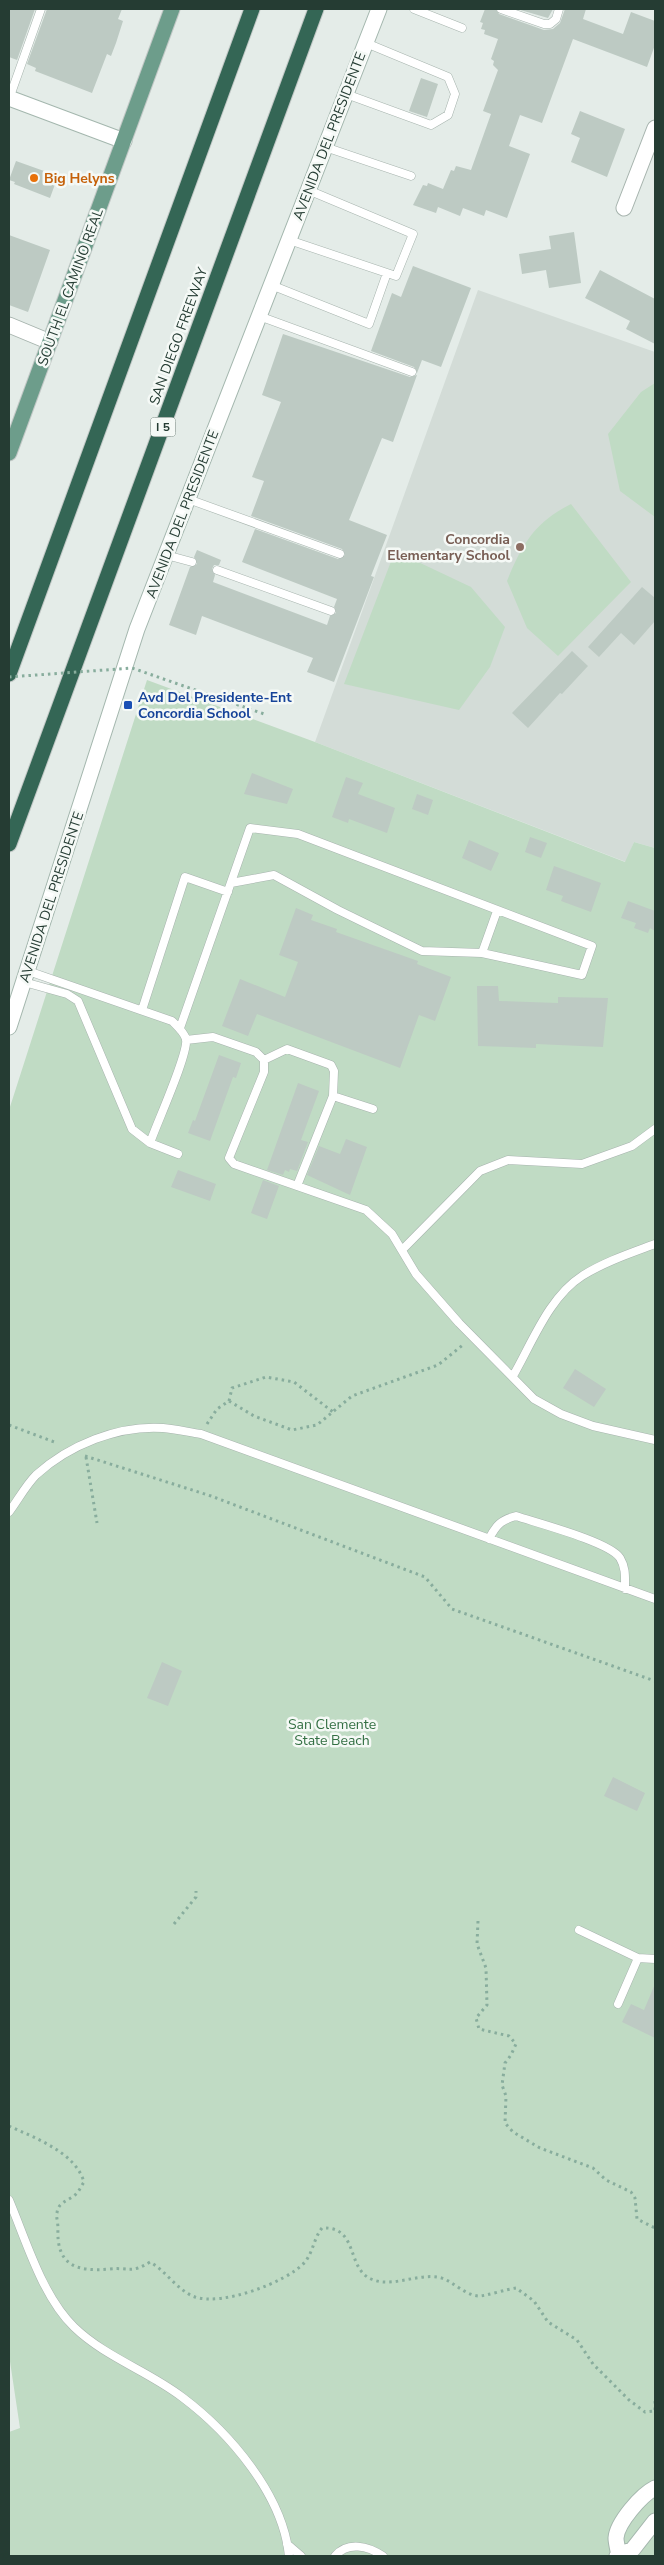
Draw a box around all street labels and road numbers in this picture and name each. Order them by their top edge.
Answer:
street label: AVENIDA DEL PRESIDENTE [289,49,370,223]
street label: SOUTH EL CAMINO REAL [33,205,108,369]
street label: SAN DIEGO FREEWAY [145,264,212,408]
road number: I 5 [150,418,176,437]
street label: AVENIDA DEL PRESIDENTE [142,427,223,601]
street label: AVENIDA DEL PRESIDENTE [15,809,88,985]

